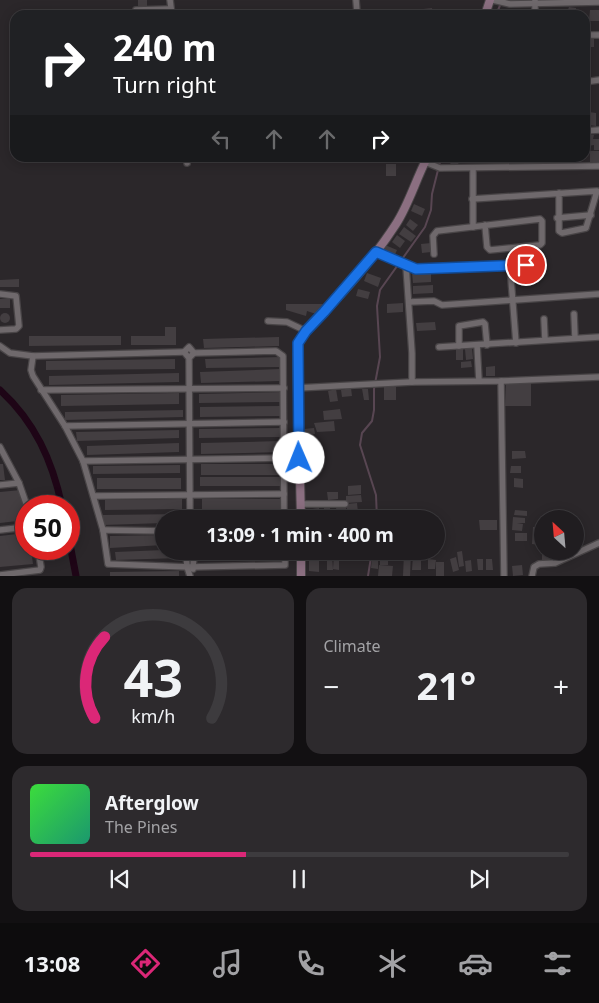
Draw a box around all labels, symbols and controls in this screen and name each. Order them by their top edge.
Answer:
text: 240 m [113,24,216,71]
icon: right [30,30,95,95]
text: Turn right [113,69,216,99]
icon: left [207,125,235,153]
icon: ahead [260,125,288,153]
icon: ahead [313,125,341,153]
icon: right [366,125,394,153]
pin [505,244,547,286]
icon: arrive [512,251,540,279]
position arrow [272,431,324,483]
speed limit sign: 50 [15,495,80,560]
north arrow [534,510,584,560]
map controls [534,510,584,560]
text: 13:09 · 1 min · 400 m [206,522,394,548]
text: Climate [324,635,381,657]
text: 43 [123,641,183,712]
text: 21° [416,659,476,711]
text: − [324,667,340,705]
text: + [553,667,569,705]
text: km/h [131,704,175,728]
text: Afterglow [105,790,199,816]
text: The Pines [105,816,177,838]
icon: previous [106,865,134,893]
icon: pause [285,865,313,893]
icon: next [465,865,493,893]
icon: directions [128,946,163,981]
icon: music [210,946,245,981]
icon: phone [293,946,328,981]
icon: climate [375,946,410,981]
icon: car [458,946,493,981]
icon: filters [540,946,575,981]
text: 13:08 [24,948,80,978]

